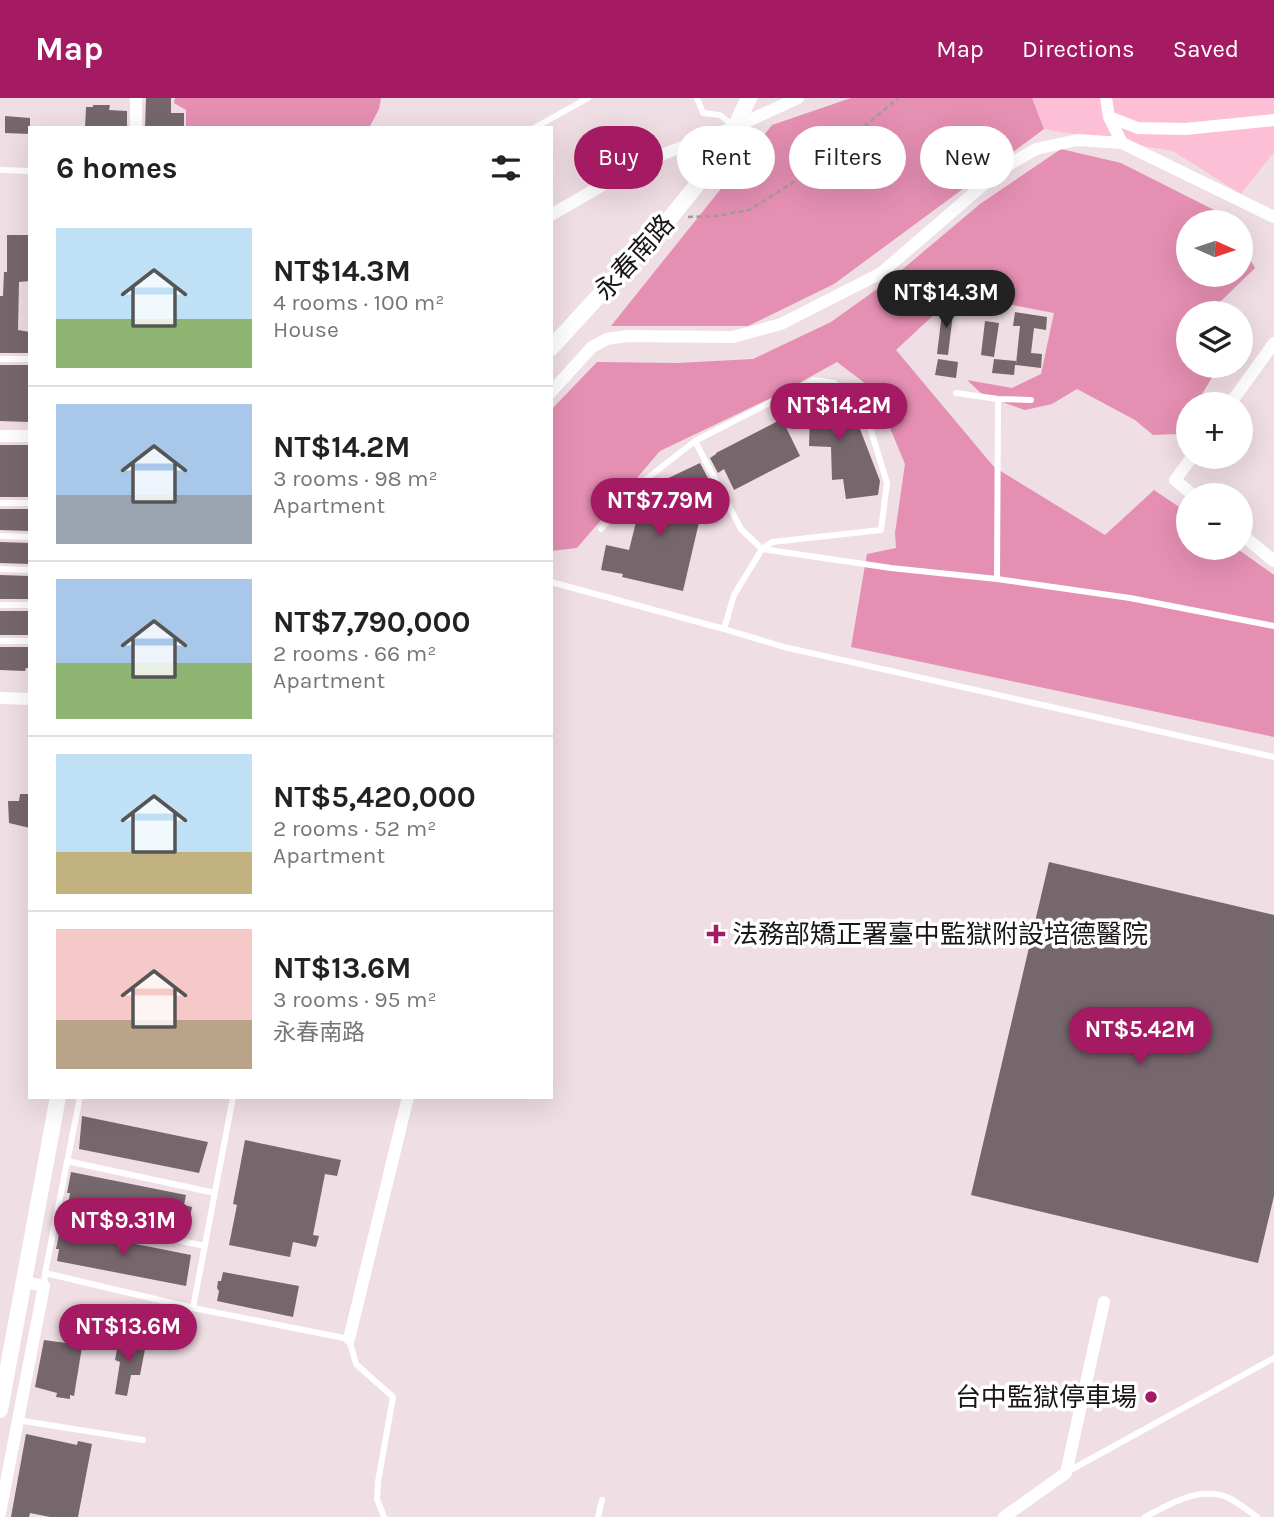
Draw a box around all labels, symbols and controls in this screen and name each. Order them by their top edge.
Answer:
text: Map [35,30,103,68]
text: Map [936,35,984,63]
text: Directions [1022,35,1135,63]
text: Saved [1173,35,1239,63]
chip: Buy [574,126,663,189]
chip: Rent [677,126,775,189]
chip: Filters [789,126,906,189]
chip: New [920,126,1014,189]
icon: filters [487,149,525,187]
text: 6 homes [56,150,178,186]
street label: 永春南路 [588,208,681,306]
north arrow [1176,210,1253,287]
map controls [1176,210,1253,560]
text: NT$14.3M [273,253,411,289]
icon: home [112,256,196,340]
pin: NT$14.3M [874,271,1018,330]
text: NT$14.3M [893,279,999,306]
text: 4 rooms · 100 m² [273,289,445,316]
button: layers [1176,301,1253,378]
text: House [273,316,339,343]
pin: NT$14.2M [767,384,911,443]
text: NT$14.2M [786,392,892,419]
button: + [1176,392,1253,469]
text: NT$14.2M [273,429,411,465]
icon: home [112,432,196,516]
text: 3 rooms · 98 m² [273,465,438,492]
pin: NT$7.79M [588,478,732,538]
button: − [1176,483,1253,560]
text: NT$7.79M [607,487,713,514]
text: Apartment [273,492,385,519]
text: NT$7,790,000 [273,604,470,640]
icon: home [112,607,196,691]
text: 2 rooms · 66 m² [273,640,436,667]
text: Apartment [273,667,385,694]
text: NT$5,420,000 [273,779,476,815]
icon: home [112,782,196,866]
text: 2 rooms · 52 m² [273,815,436,842]
text: Apartment [273,842,385,869]
place label: 法務部矯正署臺中監獄附設培德醫院 [732,919,1148,950]
marker: 法務部矯正署臺中監獄附設培德醫院 [706,924,726,944]
text: NT$13.6M [273,950,411,986]
icon: home [112,957,196,1041]
text: 3 rooms · 95 m² [273,986,437,1013]
pin: NT$5.42M [1068,1007,1212,1067]
text: NT$5.42M [1085,1016,1195,1043]
text: 永春南路 [273,1019,365,1046]
pin: NT$9.31M [51,1198,195,1258]
text: NT$9.31M [70,1207,176,1234]
pin: NT$13.6M [56,1304,200,1364]
text: NT$13.6M [75,1313,181,1340]
place label: 台中監獄停車場 [955,1382,1137,1413]
marker: 台中監獄停車場 [1143,1389,1159,1405]

